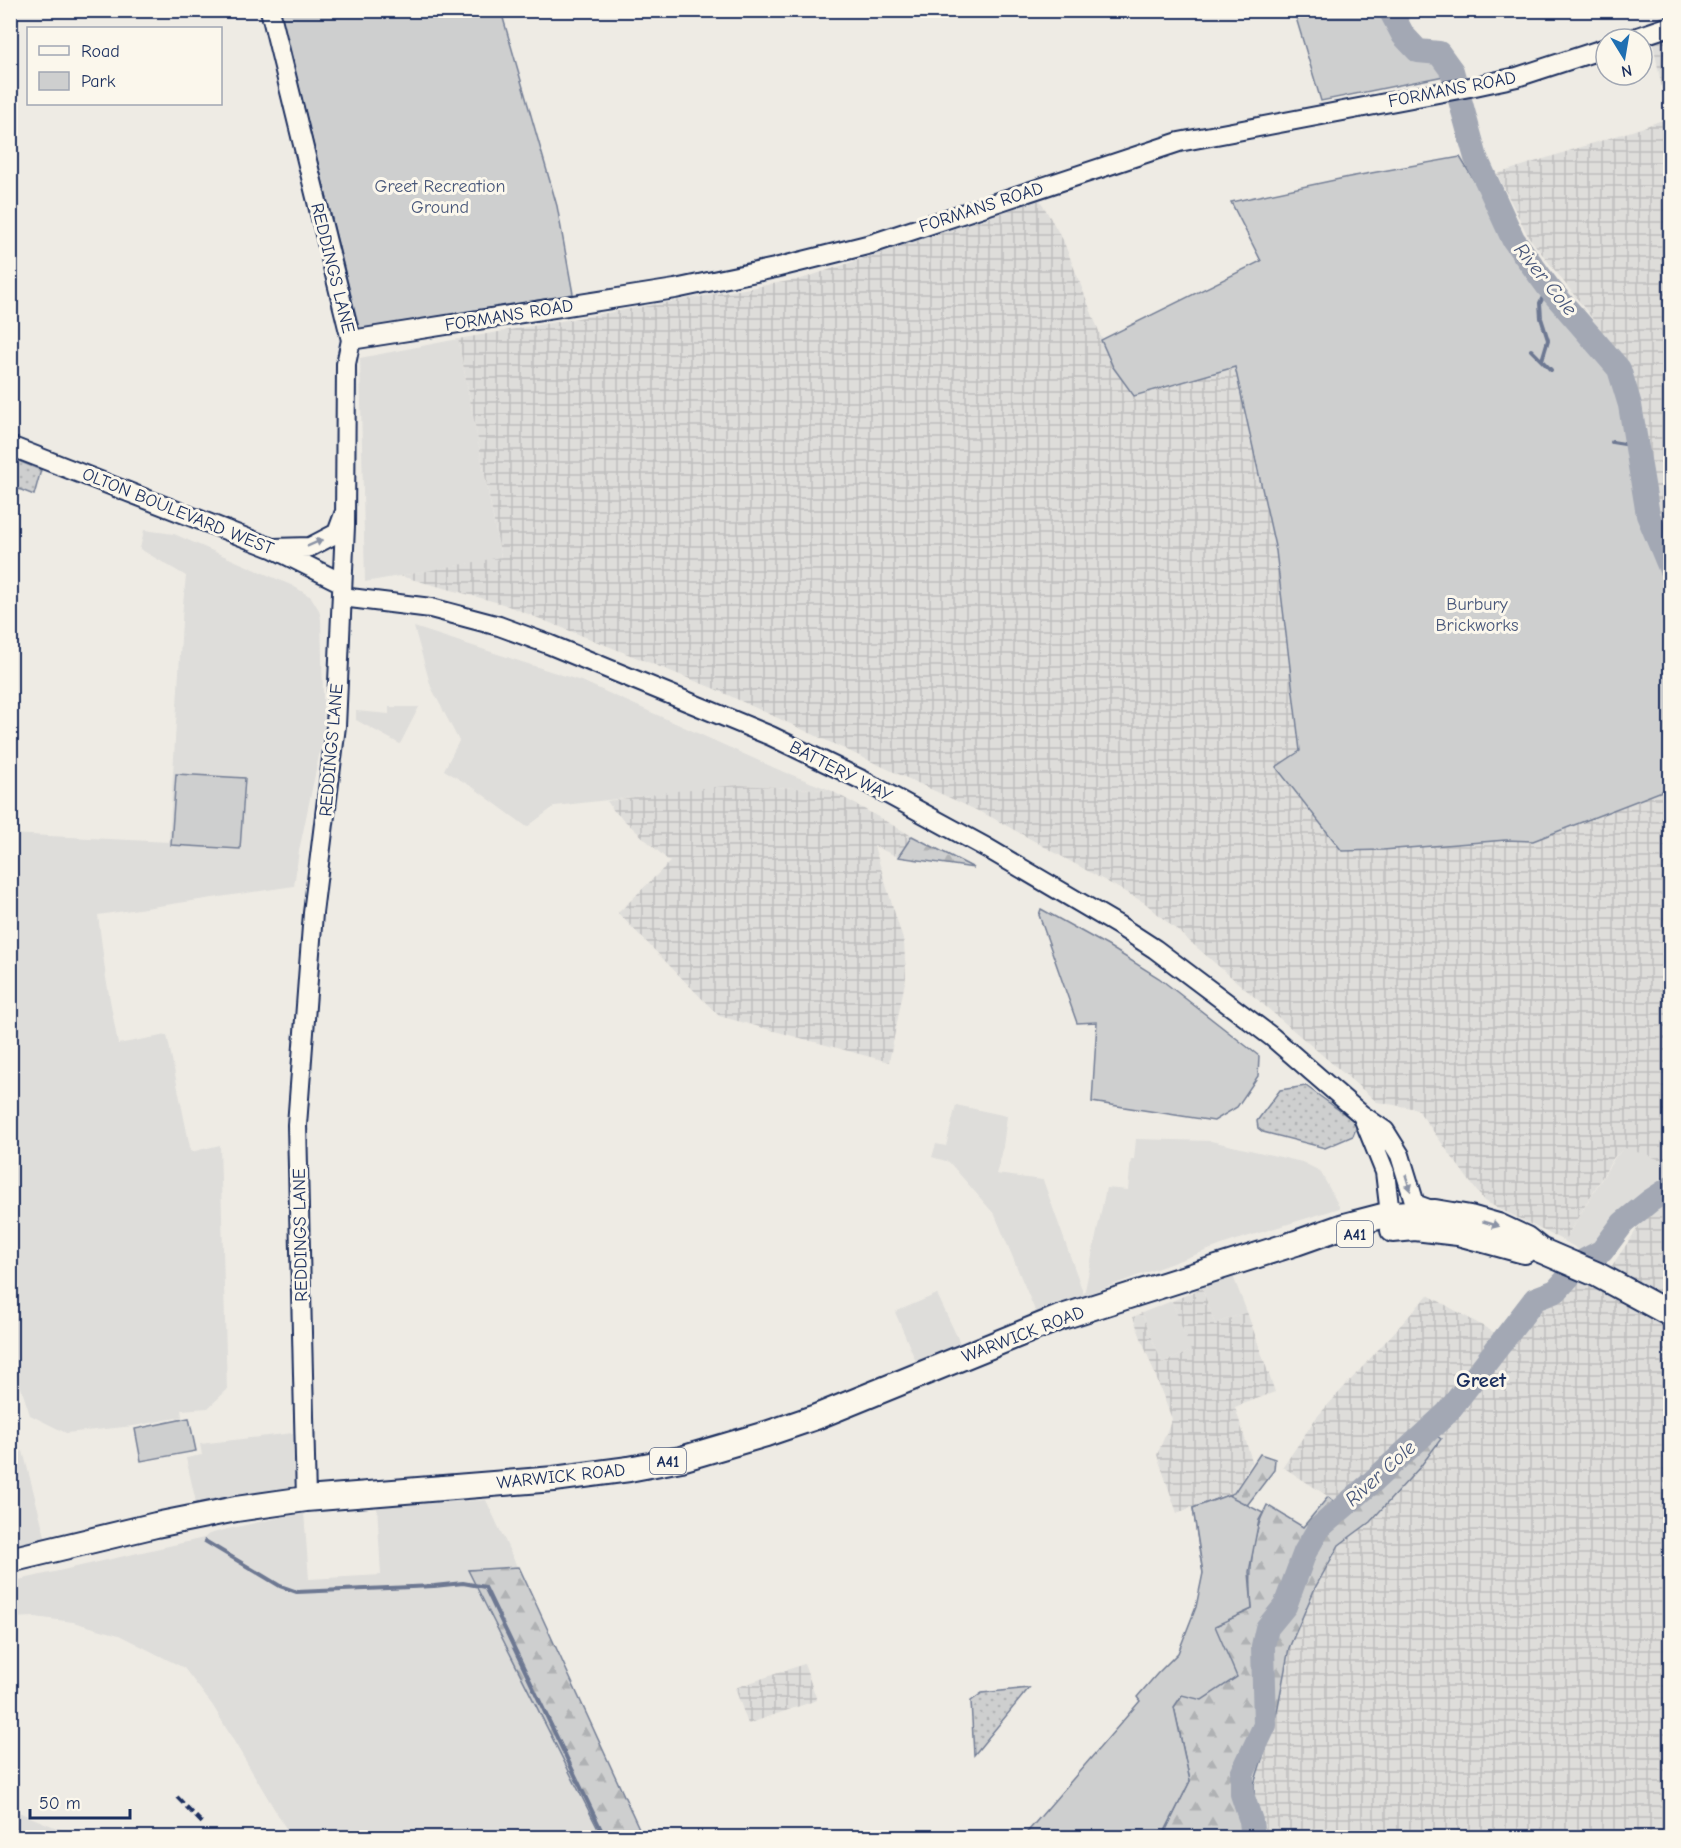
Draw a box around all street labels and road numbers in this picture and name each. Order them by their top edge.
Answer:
street label: FORMANS ROAD [1386,67,1518,112]
street label: FORMANS ROAD [916,177,1046,237]
street label: REDDINGS LANE [306,201,359,336]
street label: FORMANS ROAD [443,295,575,336]
street label: OLTON BOULEVARD WEST [79,463,277,560]
street label: REDDINGS LANE [315,682,348,818]
street label: BATTERY WAY [786,737,896,806]
street label: REDDINGS LANE [289,1168,312,1302]
road number: A41 [1337,1221,1373,1247]
street label: WARWICK ROAD [959,1302,1087,1367]
road number: A41 [650,1448,686,1474]
street label: WARWICK ROAD [496,1459,626,1494]

